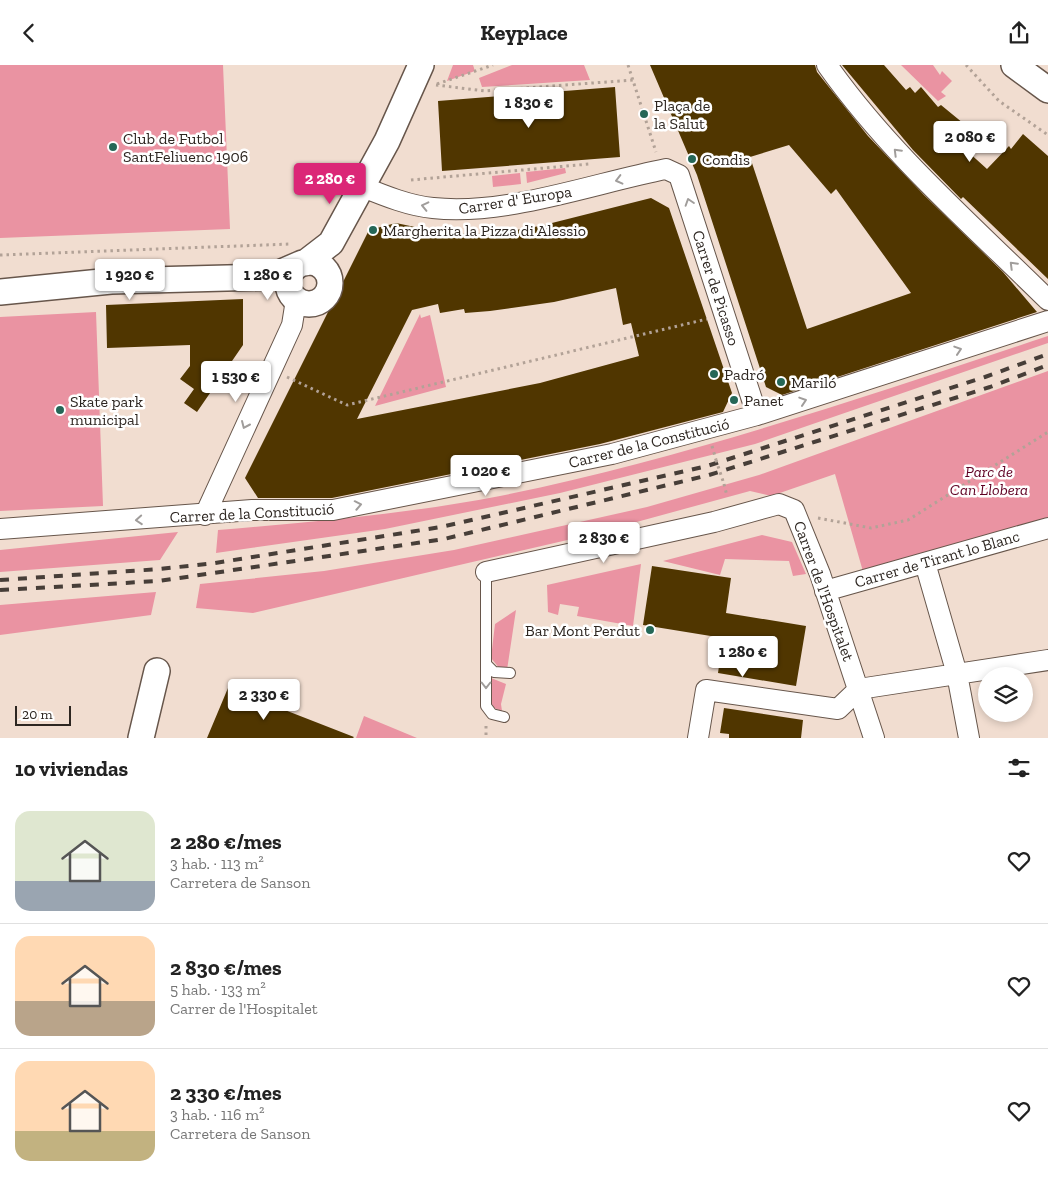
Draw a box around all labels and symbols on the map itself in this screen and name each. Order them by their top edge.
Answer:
pin: 1 830 € [483,87,575,129]
place label: Plaça de la Salut [654,96,710,133]
marker: Plaça de la Salut [638,108,650,120]
pin: 2 080 € [924,121,1016,163]
place label: Club de Futbol SantFeliuenc 1906 [123,129,248,166]
marker: Club de Futbol SantFeliuenc 1906 [107,141,119,153]
one-way arrow [894,148,903,157]
place label: Condis [702,150,750,169]
marker: Condis [686,153,698,165]
pin: 2 280 € [284,163,376,205]
one-way arrow [614,174,623,185]
street label: Carrer d' Europa [457,182,573,218]
one-way arrow [684,199,694,207]
one-way arrow [420,201,429,212]
place label: Margherita la Pizza di Alessio [383,221,586,240]
marker: Margherita la Pizza di Alessio [367,224,379,236]
street label: Carrer de Picasso [688,228,744,348]
pin: 1 920 € [84,259,176,301]
pin: 1 280 € [222,259,314,301]
one-way arrow [1010,262,1019,271]
one-way arrow [953,346,961,356]
pin: 1 530 € [190,361,282,403]
place label: Padró [724,365,765,384]
marker: Padró [708,368,720,380]
place label: Mariló [791,373,836,392]
marker: Mariló [775,376,787,388]
place label: Panet [744,391,784,410]
place label: Skate park municipal [70,392,144,429]
marker: Panet [728,394,740,406]
one-way arrow [799,396,807,406]
marker: Skate park municipal [54,404,66,416]
street label: Carrer de la Constitució [567,414,731,472]
one-way arrow [240,420,251,429]
pin: 1 020 € [440,455,532,497]
park label: Parc de Can Llobera [950,462,1028,499]
street label: Carrer de la Constitució [169,499,335,527]
one-way arrow [353,501,362,511]
one-way arrow [134,514,142,525]
street label: Carrer de l'Hospitalet [790,518,858,664]
pin: 2 830 € [558,521,650,564]
street label: Carrer de Tirant lo Blanc [852,526,1022,592]
place label: Bar Mont Perdut [525,621,640,640]
marker: Bar Mont Perdut [644,624,656,636]
pin: 1 280 € [697,635,789,678]
pin: 2 330 € [218,679,310,721]
one-way arrow [481,682,491,689]
scale bar [15,703,71,726]

